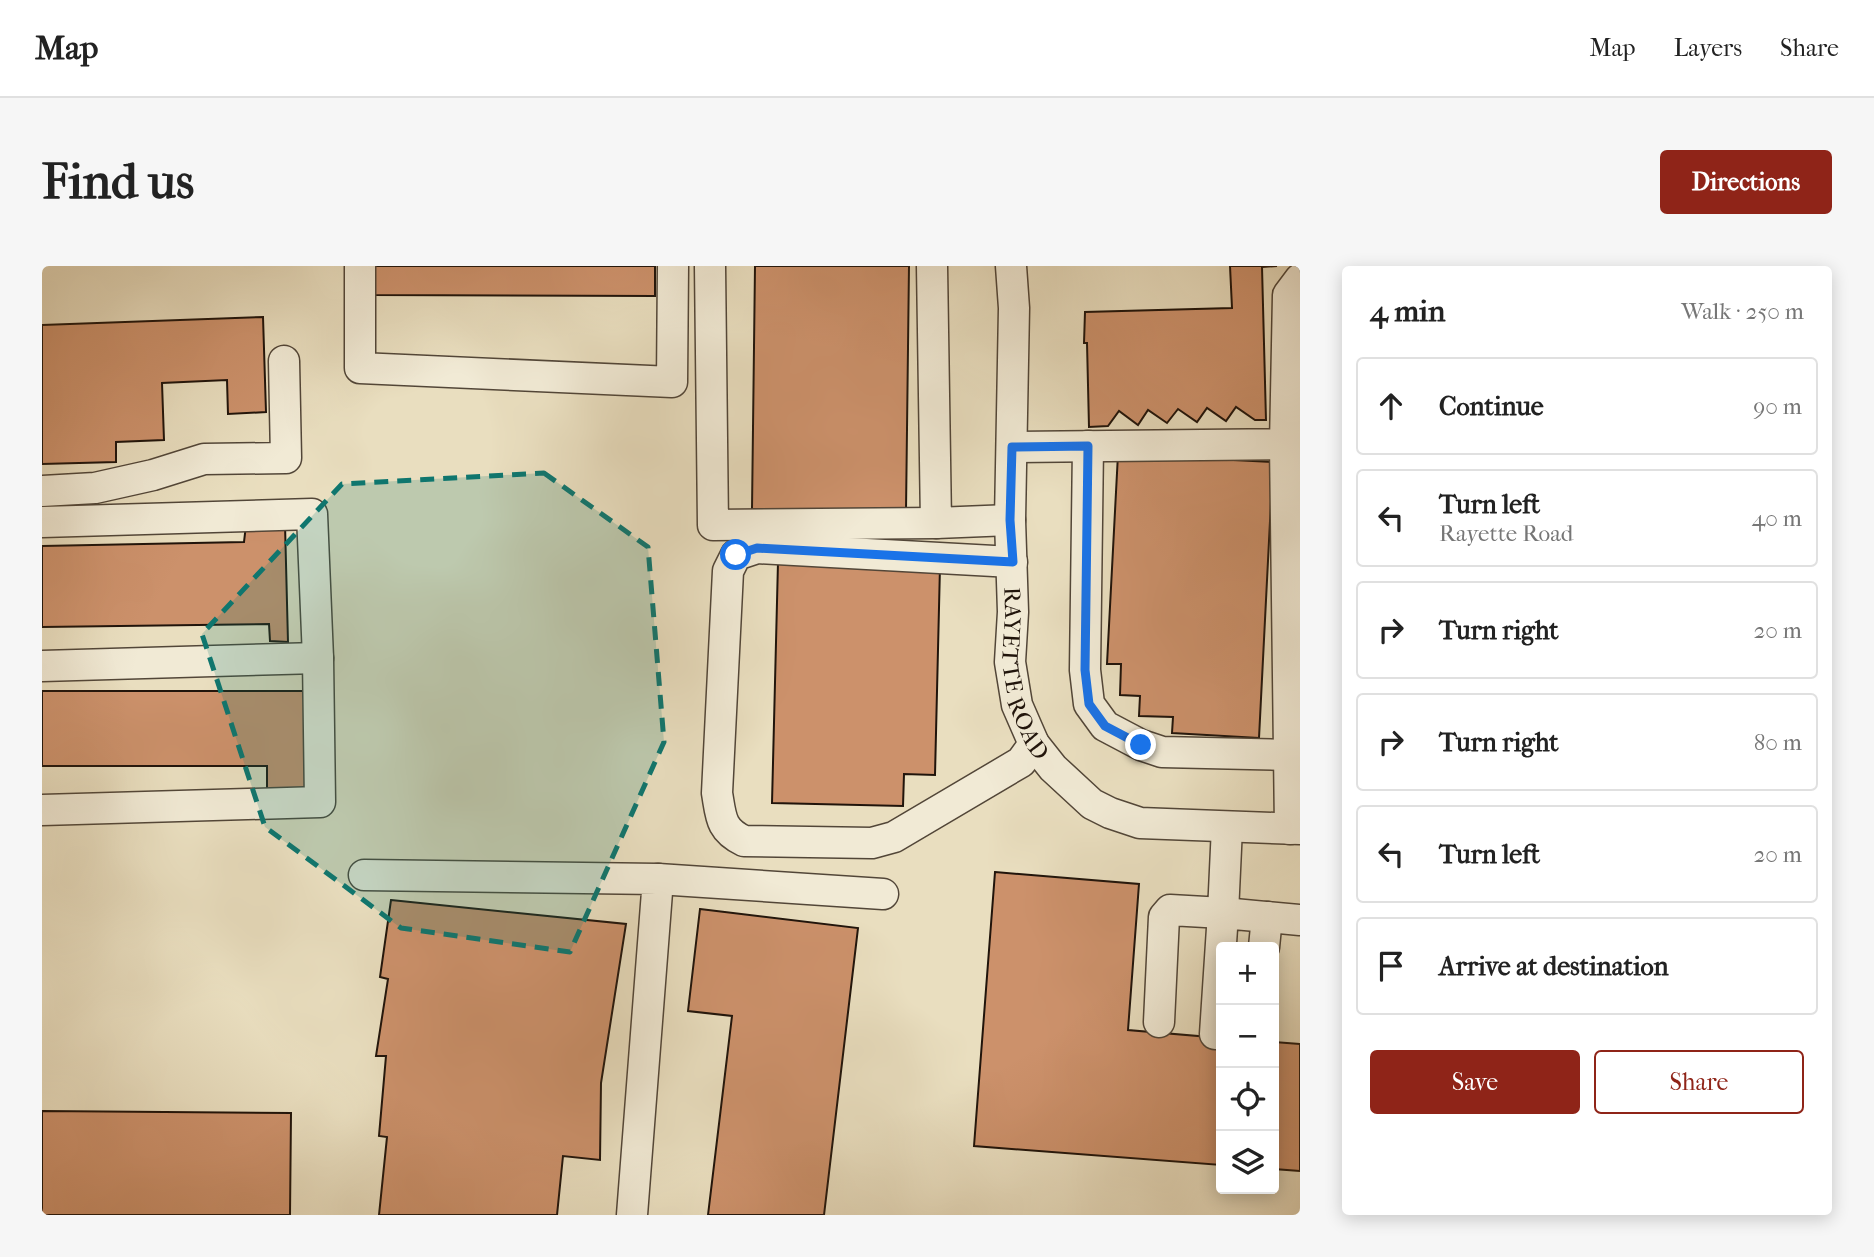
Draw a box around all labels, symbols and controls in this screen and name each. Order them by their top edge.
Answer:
text: Map [35,29,98,68]
text: Map [1590,34,1636,62]
text: Layers [1674,34,1742,62]
text: Share [1780,34,1839,62]
button: Directions [1660,150,1832,214]
text: Find us [42,153,194,211]
text: 4 min [1370,294,1445,329]
text: Walk · 250 m [1681,298,1804,325]
icon: ahead [1372,387,1410,425]
text: Continue [1439,391,1544,422]
text: 90 m [1753,393,1802,420]
text: Turn left [1439,489,1540,520]
icon: left [1372,499,1410,537]
text: 40 m [1752,505,1802,532]
text: Rayette Road [1439,520,1573,547]
route start [720,539,751,570]
street label: RAYETTE ROAD [996,587,1055,765]
icon: right [1372,611,1410,649]
text: Turn right [1439,615,1559,646]
text: 20 m [1753,617,1802,644]
icon: right [1372,723,1410,761]
text: Turn right [1439,727,1559,758]
route end [1125,729,1156,760]
text: 80 m [1754,729,1802,756]
icon: left [1372,835,1410,873]
text: Turn left [1439,839,1540,870]
text: 20 m [1753,841,1802,868]
map controls [1216,942,1279,1194]
button: + [1216,942,1279,1005]
icon: arrive [1372,947,1410,985]
text: Arrive at destination [1439,951,1669,982]
button: − [1216,1005,1279,1068]
button: Save [1370,1050,1580,1114]
button: Share [1594,1050,1804,1114]
button: locate [1216,1068,1279,1131]
button: layers [1216,1131,1279,1194]

